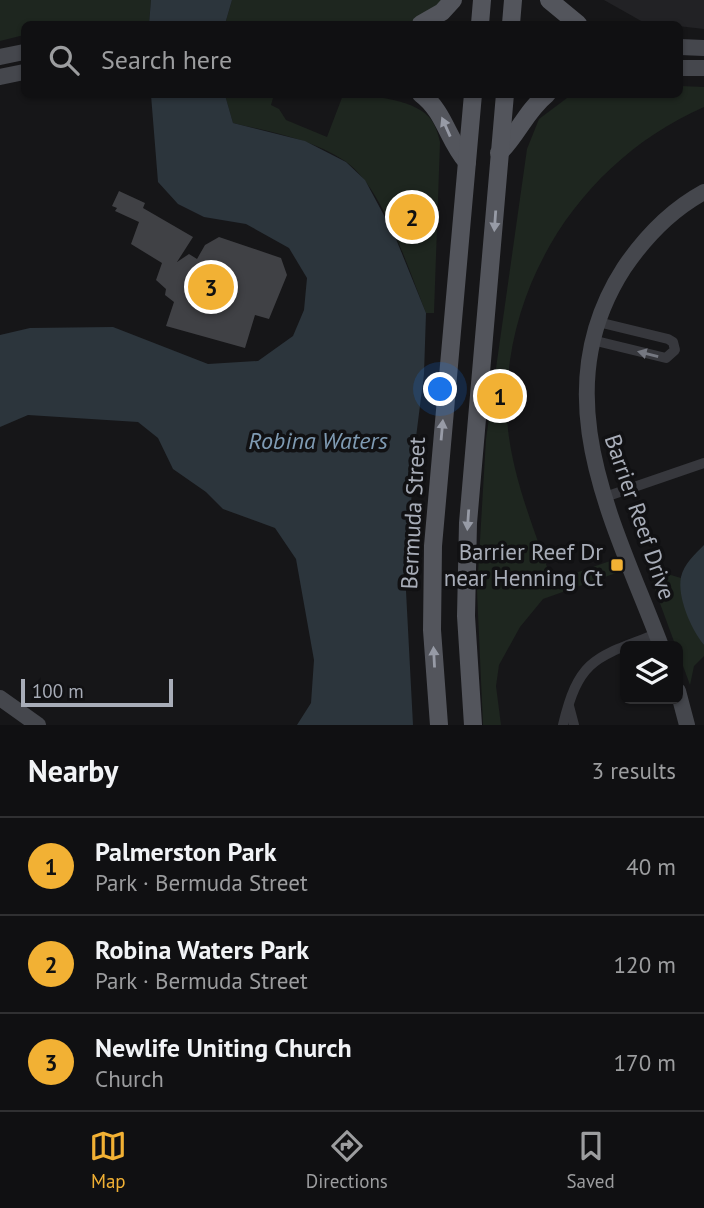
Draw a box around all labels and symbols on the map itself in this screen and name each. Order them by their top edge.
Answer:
one-way arrow [440,117,452,137]
pin: 2 [389,191,435,243]
one-way arrow [489,210,500,232]
pin: 3 [188,261,234,313]
one-way arrow [637,348,659,359]
pin: 1 [477,370,523,422]
your location [423,372,457,406]
one-way arrow [437,419,448,441]
water label: Robina Waters [248,425,388,456]
street label: Barrier Reef Drive [599,430,682,603]
street label: Bermuda Street [394,436,431,590]
one-way arrow [462,509,473,531]
place label: Barrier Reef Dr near Henning Ct [444,537,603,592]
marker: Barrier Reef Dr near Henning Ct [609,557,625,573]
one-way arrow [428,646,439,668]
scale bar [21,676,173,708]

